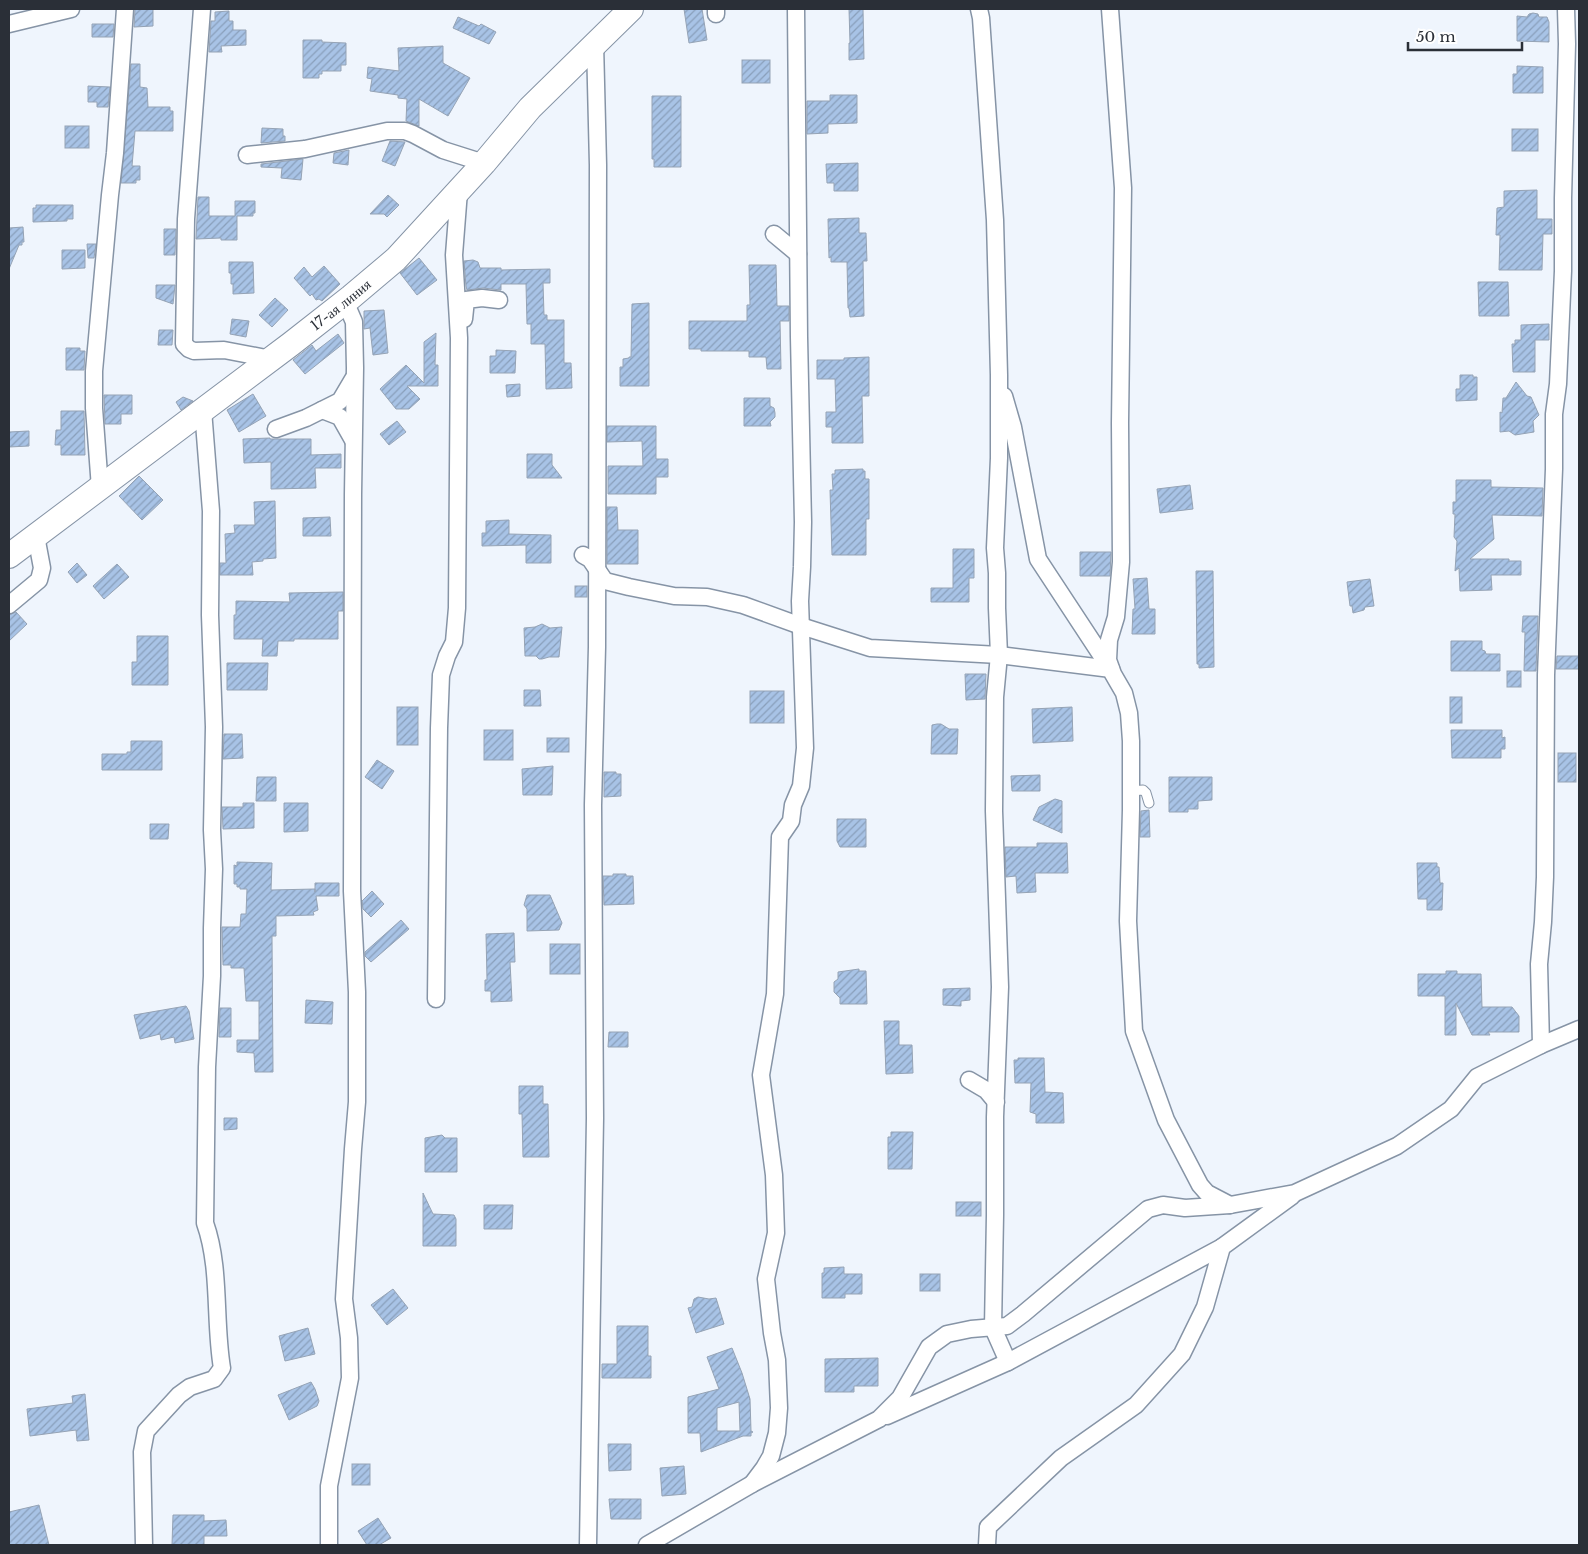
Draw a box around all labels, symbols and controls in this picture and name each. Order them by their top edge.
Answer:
scale bar [1408,20,1522,52]
text: 50 m [1416,27,1456,46]
street label: 17-ая линия [307,275,375,334]

